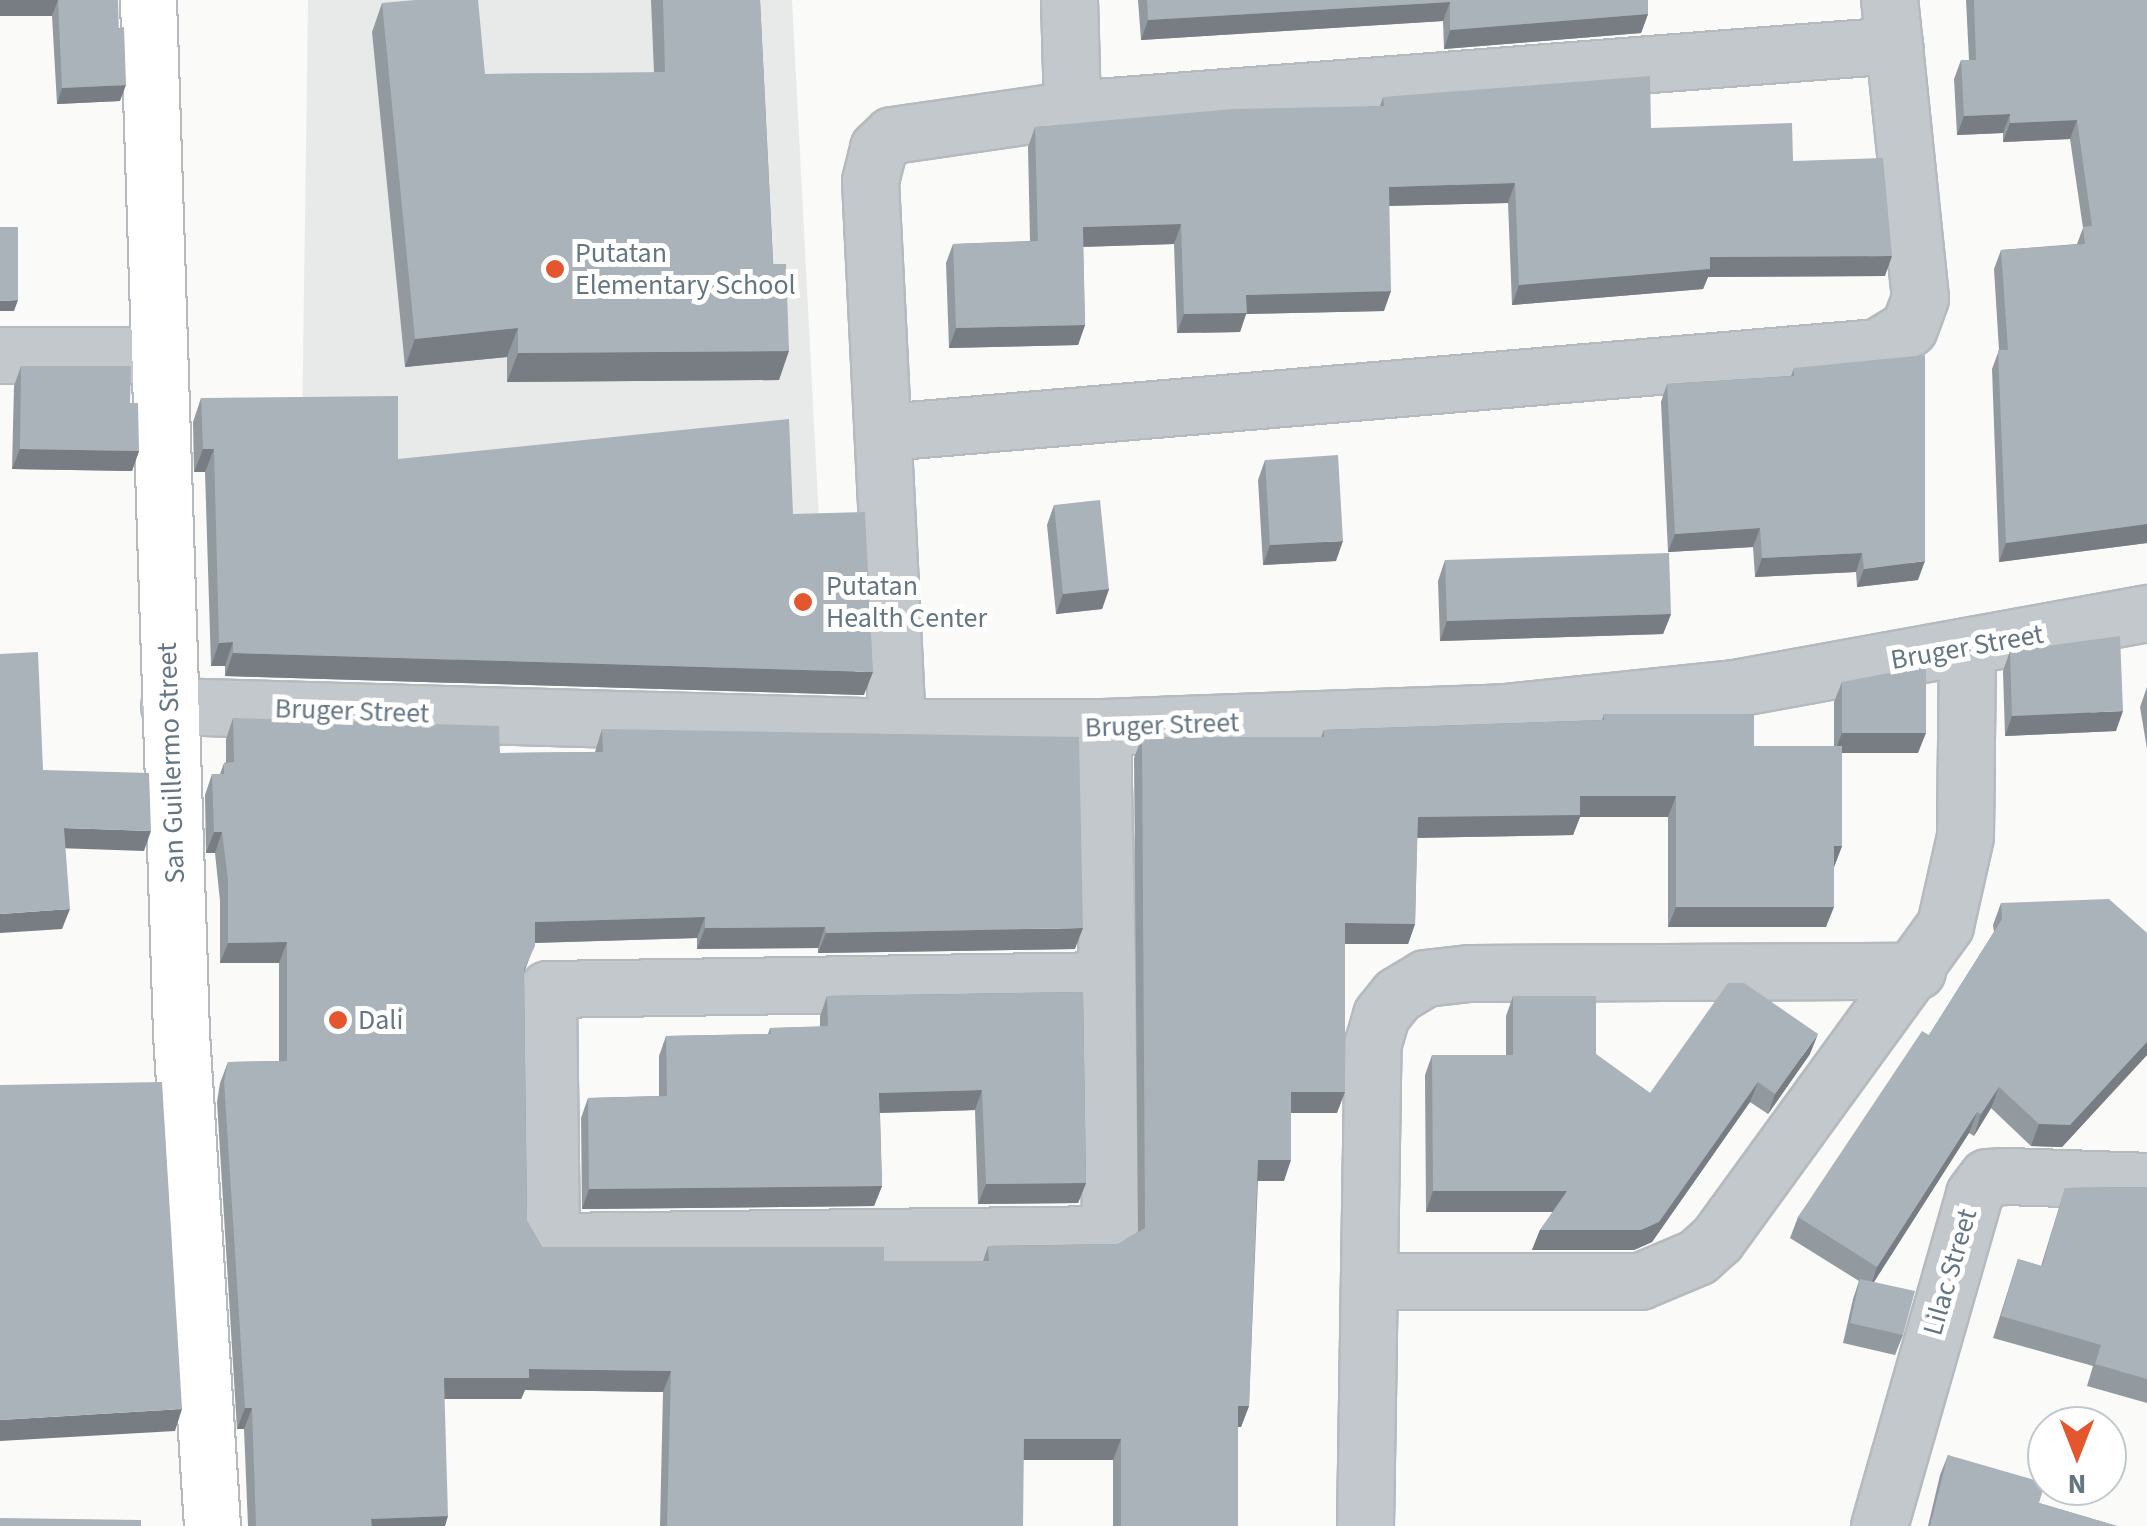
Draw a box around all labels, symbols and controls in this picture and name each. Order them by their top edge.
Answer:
place label: Putatan Elementary School [575,236,796,302]
marker: Putatan Elementary School [544,258,566,280]
place label: Putatan Health Center [826,569,987,635]
marker: Putatan Health Center [790,589,816,615]
street label: Bruger Street [1888,617,2046,677]
street label: San Guillermo Street [150,642,192,884]
street label: Bruger Street [274,692,430,730]
street label: Bruger Street [1084,706,1240,744]
place label: Dali [358,1003,403,1037]
marker: Dali [327,1009,349,1031]
street label: Lilac Street [1916,1205,1984,1339]
north arrow [2027,1406,2127,1506]
text: N [2068,1464,2086,1504]

